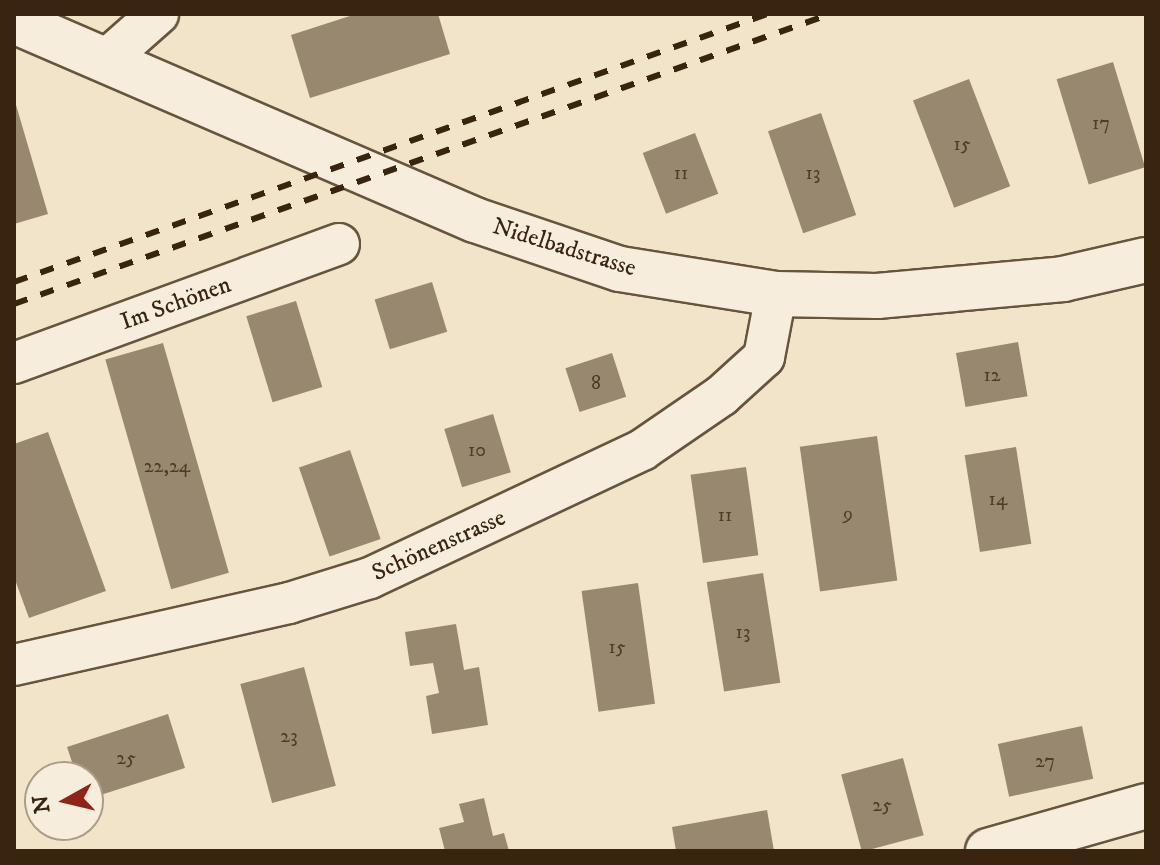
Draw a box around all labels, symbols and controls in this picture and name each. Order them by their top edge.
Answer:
house number: 17 [1092,111,1110,135]
house number: 15 [953,132,971,156]
house number: 11 [674,161,688,185]
house number: 13 [806,161,820,185]
street label: Nidelbadstrasse [489,213,639,283]
street label: Im Schönen [117,271,235,337]
house number: 12 [983,363,1001,387]
house number: 8 [591,371,601,395]
house number: 10 [468,438,486,462]
house number: 22,24 [144,454,190,478]
house number: 14 [989,487,1007,511]
house number: 9 [843,502,853,526]
house number: 11 [718,503,732,527]
street label: Schönenstrasse [368,504,510,588]
house number: 13 [736,620,750,644]
house number: 15 [608,635,626,659]
house number: 23 [280,724,298,748]
house number: 25 [116,746,136,770]
house number: 27 [1035,749,1055,773]
north arrow [24,761,104,841]
text: N [27,793,56,815]
house number: 25 [872,793,892,817]

